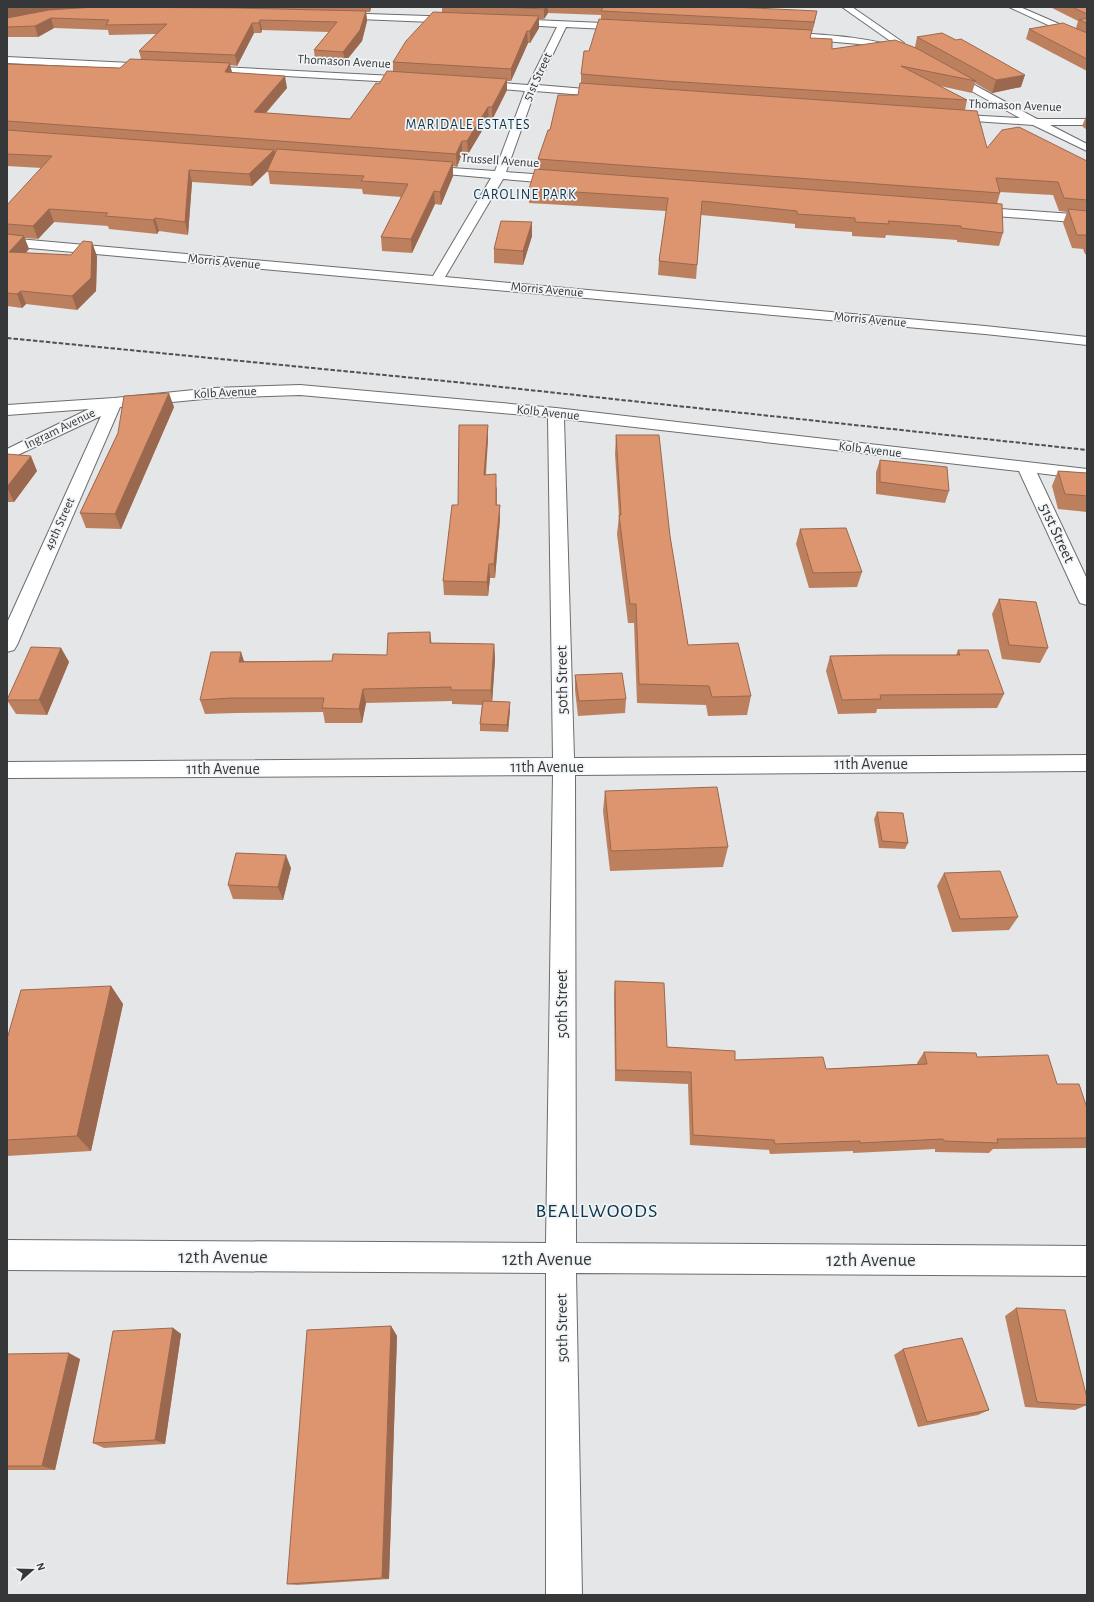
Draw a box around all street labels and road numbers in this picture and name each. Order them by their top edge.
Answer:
street label: 51st Street [521,51,555,103]
street label: Thomason Avenue [297,53,391,71]
street label: Thomason Avenue [968,98,1062,114]
street label: Trussell Avenue [460,152,540,170]
street label: Morris Avenue [187,252,261,272]
street label: Morris Avenue [510,280,584,300]
street label: Morris Avenue [833,310,907,330]
street label: Kolb Avenue [193,385,257,401]
street label: Kolb Avenue [516,403,580,423]
street label: Ingram Avenue [23,406,97,452]
street label: Kolb Avenue [838,440,902,460]
street label: 49th Street [43,496,77,552]
street label: 51st Street [1036,501,1078,565]
street label: 50th Street [553,645,571,715]
street label: 11th Avenue [834,756,908,772]
street label: 11th Avenue [510,759,584,775]
street label: 11th Avenue [186,761,260,777]
street label: 50th Street [554,970,570,1038]
street label: 12th Avenue [178,1248,268,1267]
street label: 12th Avenue [502,1250,592,1269]
street label: 12th Avenue [826,1251,916,1270]
street label: 50th Street [553,1293,571,1363]

